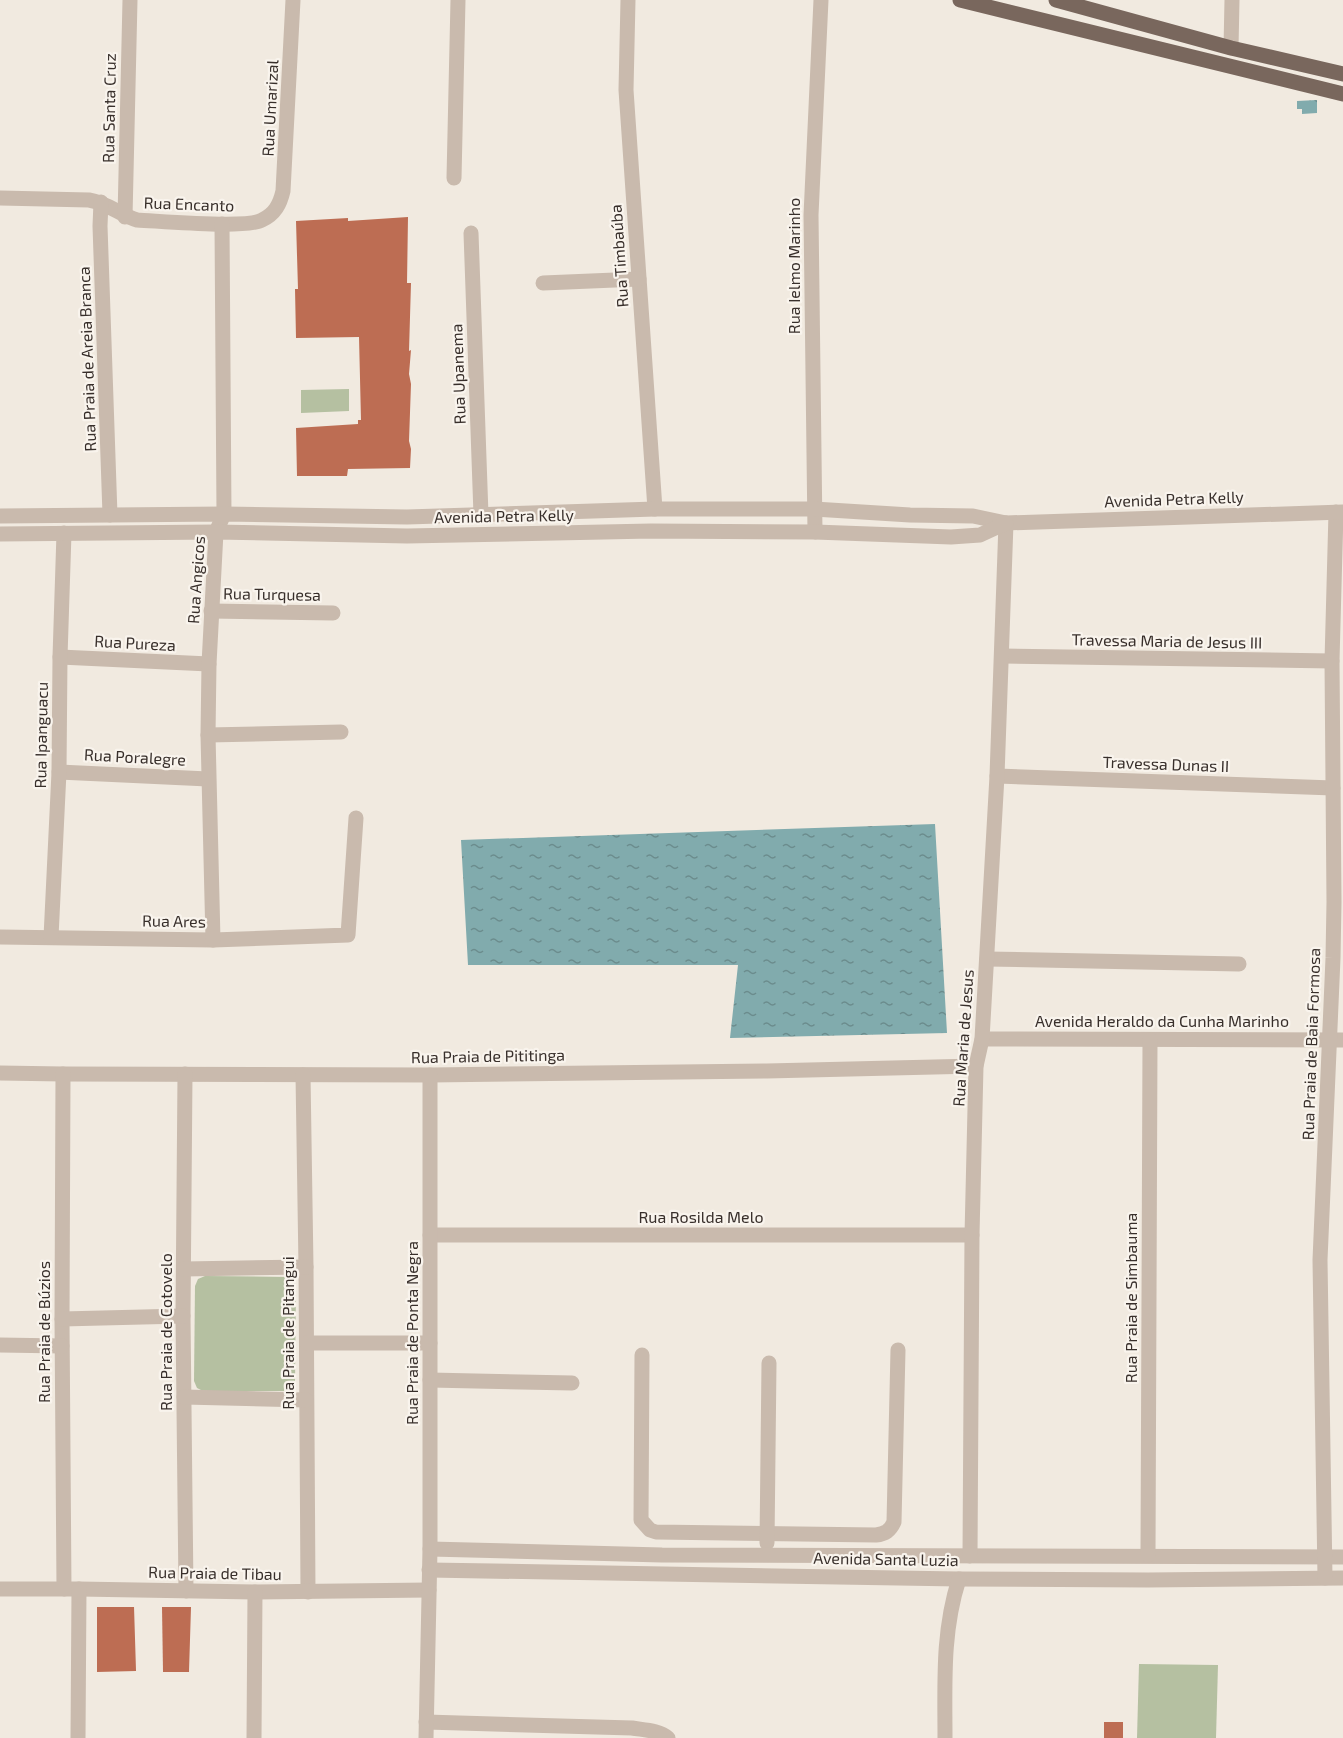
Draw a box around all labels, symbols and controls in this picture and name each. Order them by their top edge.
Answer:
street label: Rua Santa Cruz [98,53,119,163]
street label: Rua Umarizal [257,59,282,157]
street label: Rua Encanto [143,192,235,215]
street label: Rua Ielmo Marinho [784,198,803,334]
street label: Rua Timbaúba [605,204,632,308]
street label: Rua Praia de Areia Branca [74,266,99,452]
street label: Rua Upanema [446,323,469,425]
street label: Avenida Petra Kelly [1104,487,1245,510]
street label: Avenida Petra Kelly [434,505,575,526]
street label: Rua Angicos [183,535,208,625]
street label: Rua Turquesa [223,583,321,604]
street label: Travessa Maria de Jesus III [1071,629,1263,652]
street label: Rua Pureza [94,631,176,654]
street label: Rua Ipanguacu [30,681,51,789]
street label: Rua Poralegre [84,744,186,769]
street label: Travessa Dunas II [1102,752,1230,775]
street label: Rua Ares [142,910,206,931]
street label: Rua Praia de Baia Formosa [1298,947,1323,1141]
street label: Rua Maria de Jesus [948,969,977,1107]
street label: Avenida Heraldo da Cunha Marinho [1035,1011,1289,1030]
street label: Rua Praia de Pititinga [411,1045,565,1066]
street label: Rua Rosilda Melo [638,1207,764,1226]
street label: Rua Praia de Simbauma [1121,1213,1140,1383]
street label: Rua Praia de Ponta Negra [402,1241,421,1425]
street label: Rua Praia de Cotovelo [156,1253,175,1411]
street label: Rua Praia de Pitangui [278,1256,297,1410]
street label: Rua Praia de Búzios [34,1261,53,1403]
street label: Avenida Santa Luzia [813,1548,959,1569]
street label: Rua Praia de Tibau [148,1562,282,1583]

